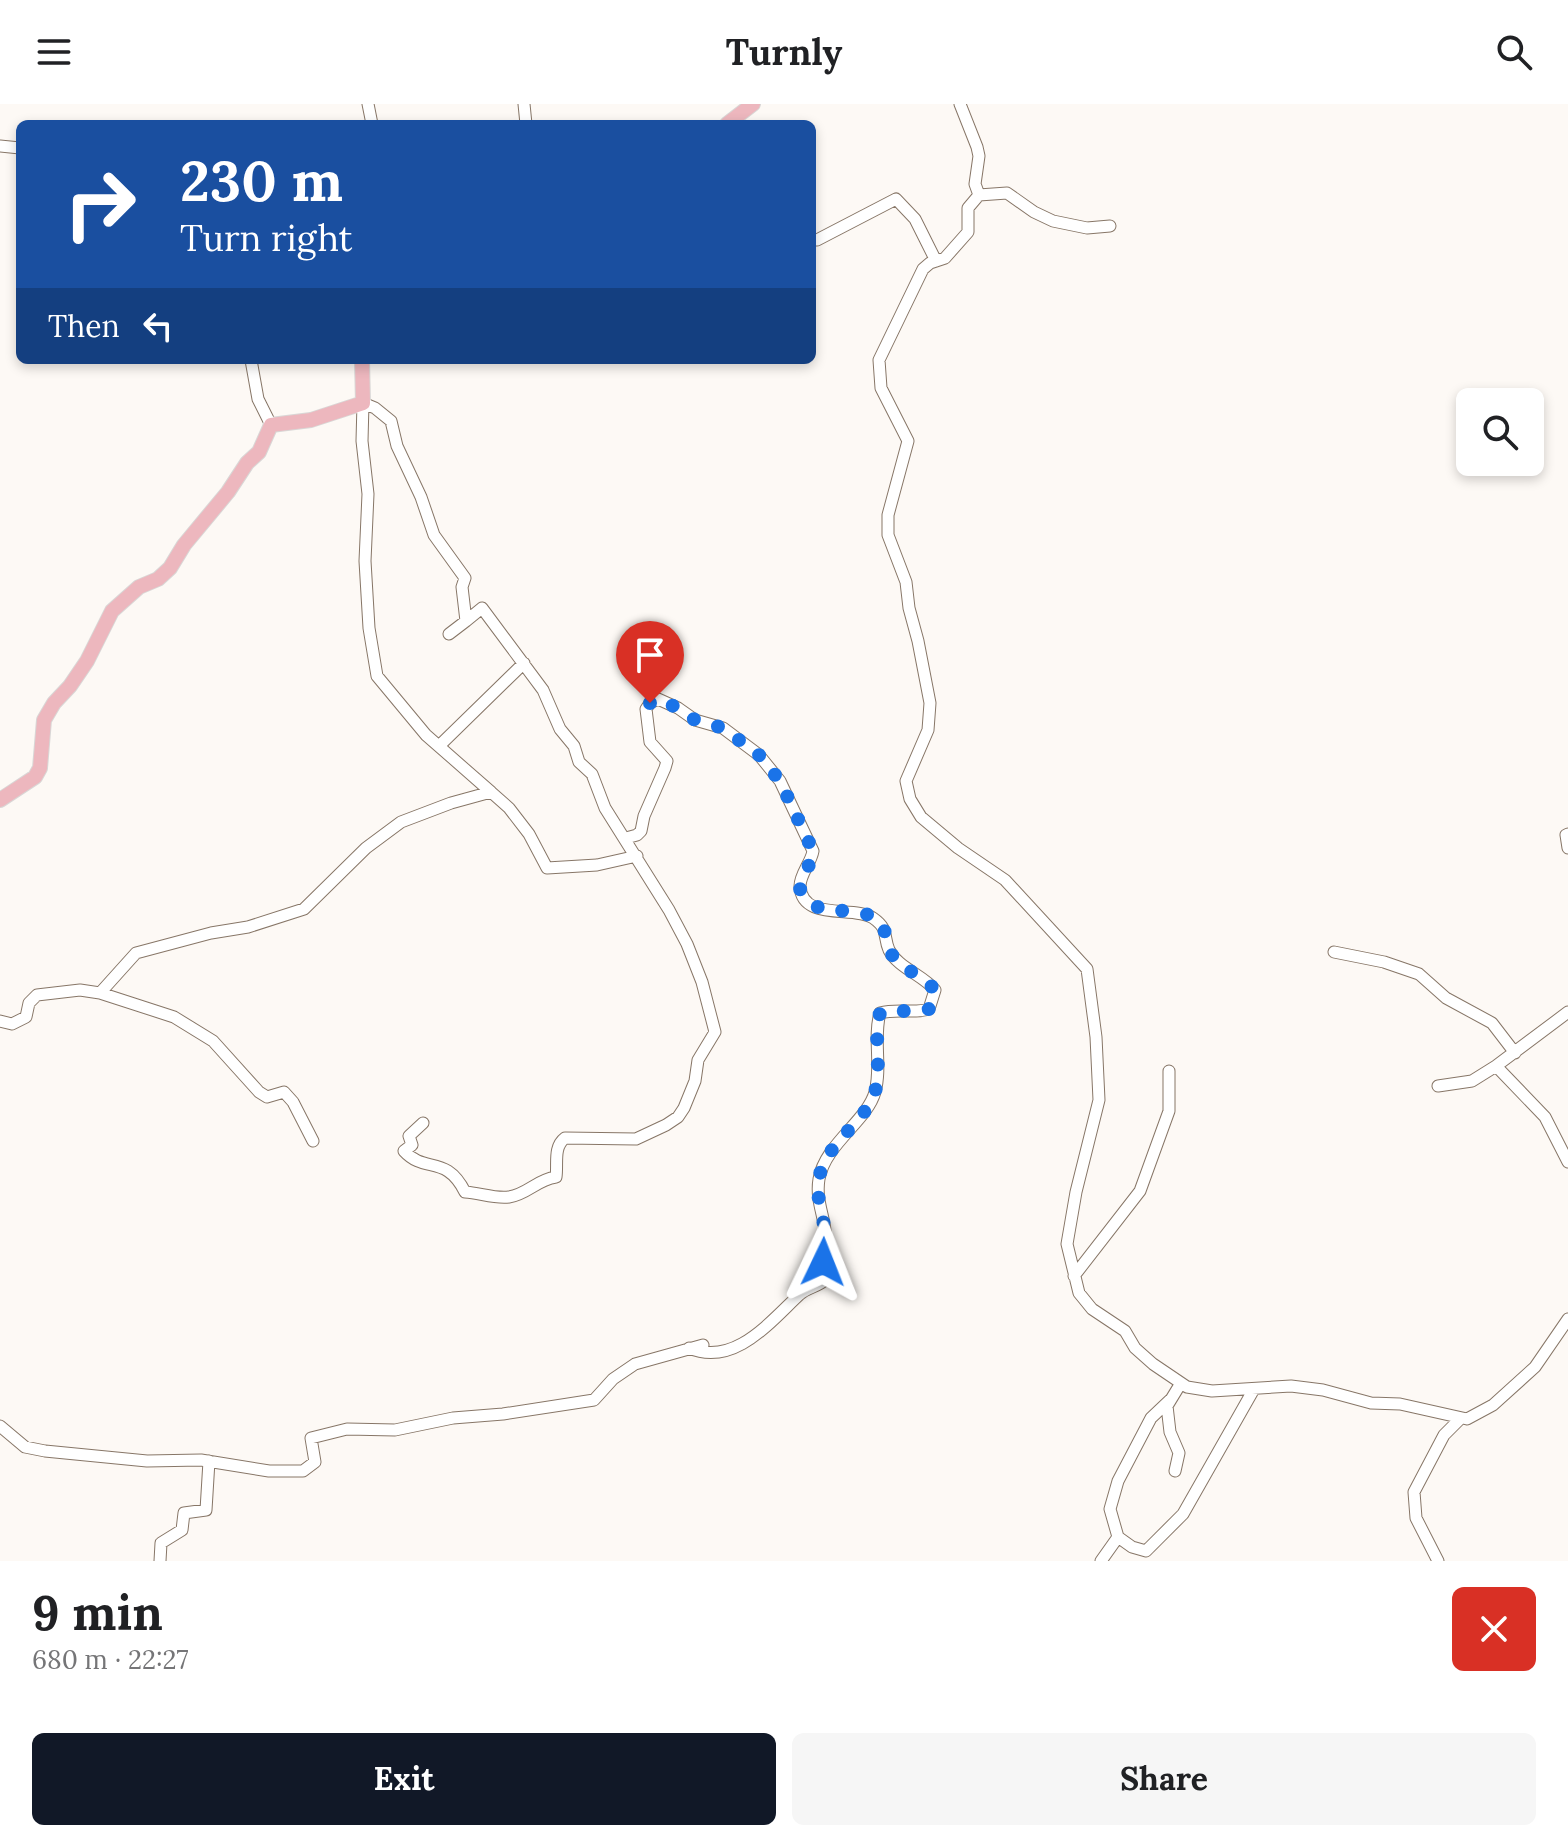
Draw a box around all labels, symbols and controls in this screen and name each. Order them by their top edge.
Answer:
text: Turnly [726,29,842,75]
icon: menu [32,30,76,74]
icon: search [1492,30,1536,74]
text: 230 m [180,145,343,216]
icon: right [48,152,152,256]
text: Turn right [180,215,353,261]
icon: left [136,304,180,348]
text: Then [48,307,120,345]
map controls [1456,388,1544,476]
button: search [1456,388,1544,476]
pin [616,621,684,703]
icon: arrive [628,633,672,677]
position arrow [781,1220,865,1304]
text: 9 min [32,1582,163,1643]
button: close [1452,1587,1536,1671]
text: 680 m · 22:27 [32,1643,188,1676]
button: Exit [32,1733,776,1825]
button: Share [792,1733,1536,1825]

